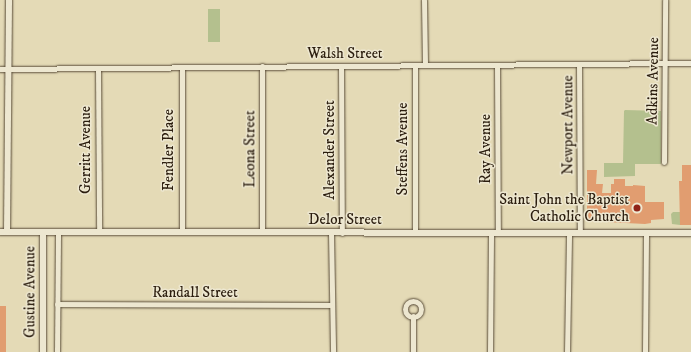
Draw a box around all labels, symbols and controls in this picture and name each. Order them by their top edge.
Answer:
street label: Adkins Avenue [643,37,663,125]
street label: Walsh Street [307,45,383,63]
street label: Newport Avenue [559,75,577,175]
street label: Alexander Street [321,100,339,200]
street label: Steffens Avenue [394,103,412,195]
street label: Gerritt Avenue [77,106,95,194]
street label: Fendler Place [160,109,178,191]
street label: Leona Street [241,110,259,188]
street label: Ray Avenue [477,114,495,184]
place label: Saint John the Baptist Catholic Church [499,190,629,225]
marker: Saint John the Baptist Catholic Church [632,203,642,213]
street label: Delor Street [308,211,382,229]
street label: Gustine Avenue [21,246,39,338]
street label: Randall Street [152,284,238,302]

